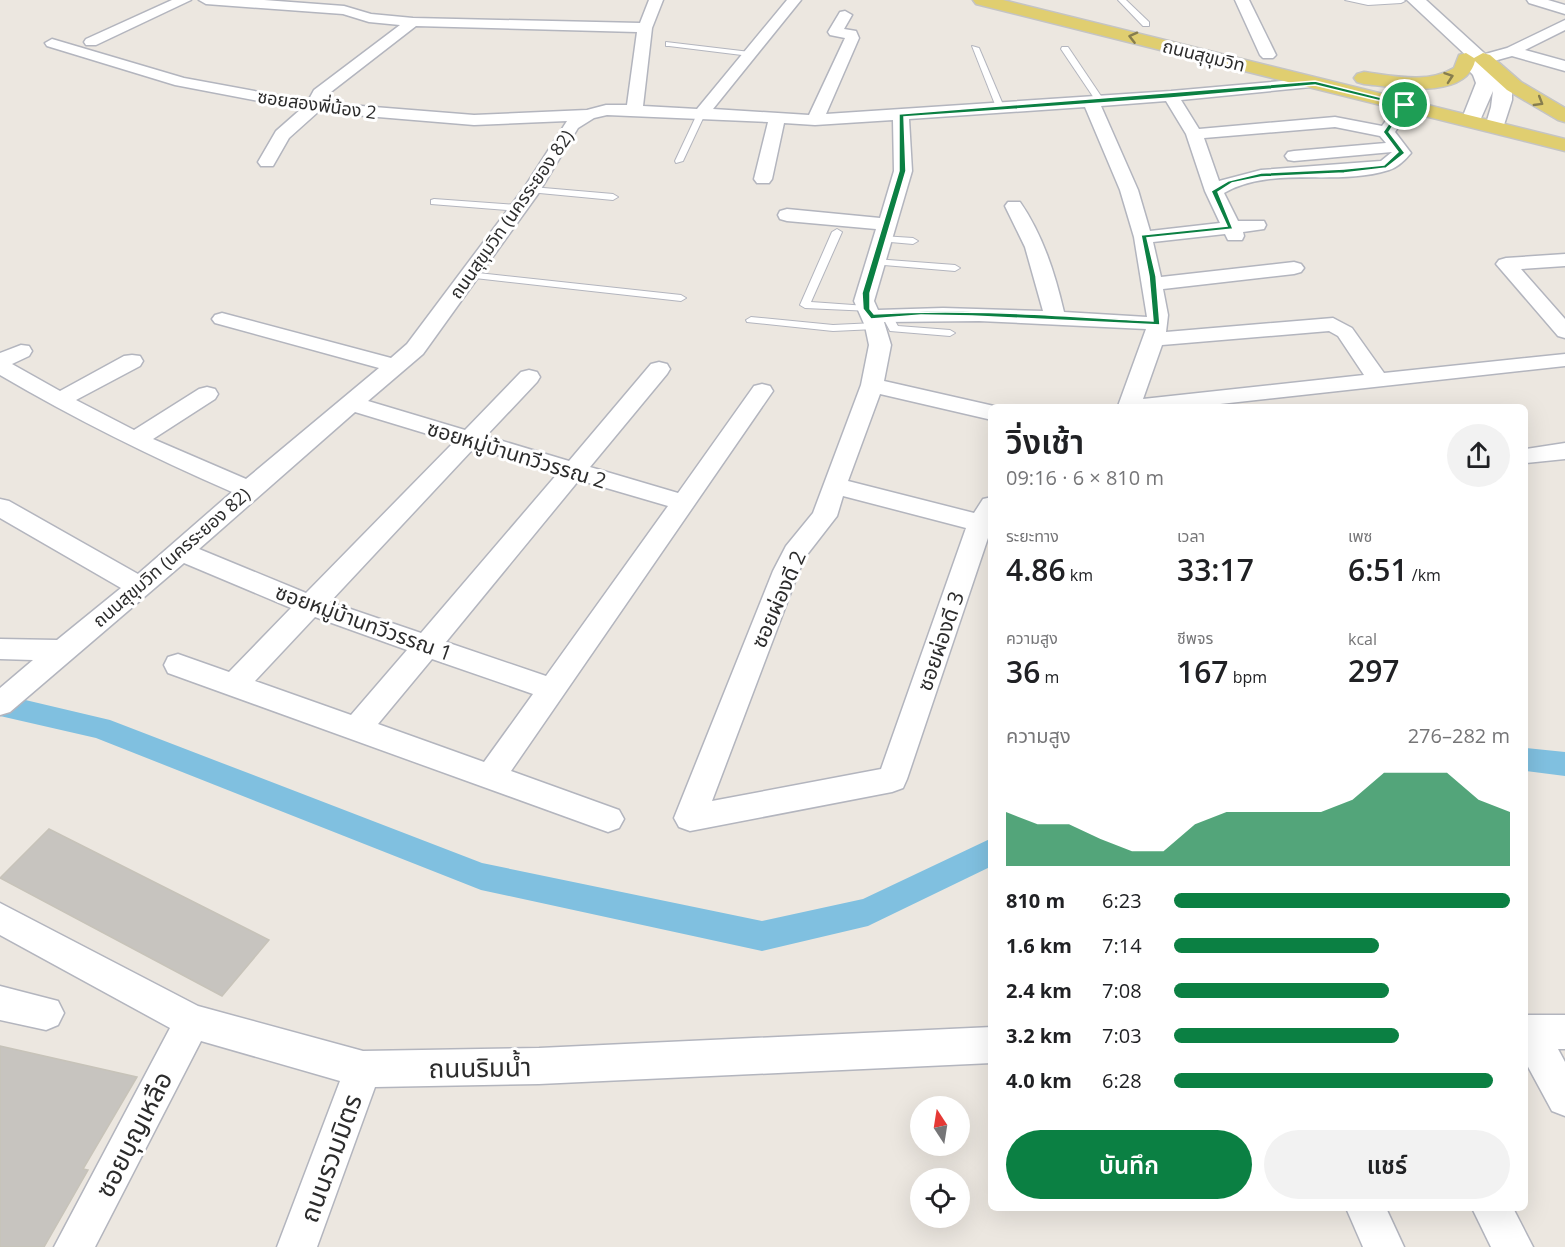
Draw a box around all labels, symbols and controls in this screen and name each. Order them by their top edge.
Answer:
one-way arrow [1128,32,1138,45]
street label: ถนนสุขุมวิท [1160,33,1248,77]
one-way arrow [1444,72,1454,85]
pin [1379,79,1430,130]
street label: ซอยสองพี่น้อง 2 [256,84,378,124]
icon: arrive [1388,88,1421,121]
one-way arrow [1533,94,1543,106]
street label: ถนนสุขุมวิท (นครระยอง 82) [444,125,578,303]
street label: ซอยหมู่บ้านทวีวรรณ 2 [424,413,610,495]
text: วิ่งเช้า [1006,419,1084,464]
button: share [1447,424,1510,487]
text: 09:16 · 6 × 810 m [1006,464,1164,491]
street label: ถนนสุขุมวิท (นครระยอง 82) [87,482,255,632]
text: ระยะทาง [1006,525,1059,547]
text: เวลา [1177,525,1205,547]
text: เพซ [1348,525,1372,547]
street label: ซอยผ่องดี 2 [744,546,812,652]
text: 4.86 [1006,549,1066,590]
text: 33:17 [1177,549,1254,590]
text: 6:51 [1348,549,1408,590]
text: km [1066,564,1093,586]
text: /km [1408,564,1441,586]
street label: ซอยหมู่บ้านทวีวรรณ 1 [272,577,456,667]
street label: ซอยผ่องดี 3 [910,587,970,695]
text: ความสูง [1006,627,1058,649]
text: ชีพจร [1177,627,1213,649]
text: kcal [1348,628,1377,650]
text: 297 [1348,650,1399,691]
text: 36 [1006,651,1040,692]
text: 167 [1177,651,1228,692]
text: m [1040,666,1059,688]
text: bpm [1228,666,1267,688]
text: ความสูง [1006,722,1071,749]
text: 276–282 m [1408,722,1510,749]
text: 810 m [1006,887,1065,914]
text: 6:23 [1102,887,1142,914]
text: 1.6 km [1006,932,1072,959]
text: 7:14 [1102,932,1142,959]
text: 2.4 km [1006,977,1072,1004]
text: 7:08 [1102,977,1142,1004]
text: 3.2 km [1006,1022,1072,1049]
text: 7:03 [1102,1022,1142,1049]
street label: ถนนริมน้ำ [428,1048,532,1086]
street label: ซอยบุญเหลือ [86,1065,180,1203]
text: 4.0 km [1006,1067,1072,1094]
text: 6:28 [1102,1067,1142,1094]
street label: ถนนรวมมิตร [290,1089,370,1227]
north arrow [910,1096,970,1156]
map controls [910,1096,970,1228]
button: บันทึก [1006,1130,1252,1199]
button: แชร์ [1264,1130,1510,1199]
button: locate [910,1168,970,1228]

